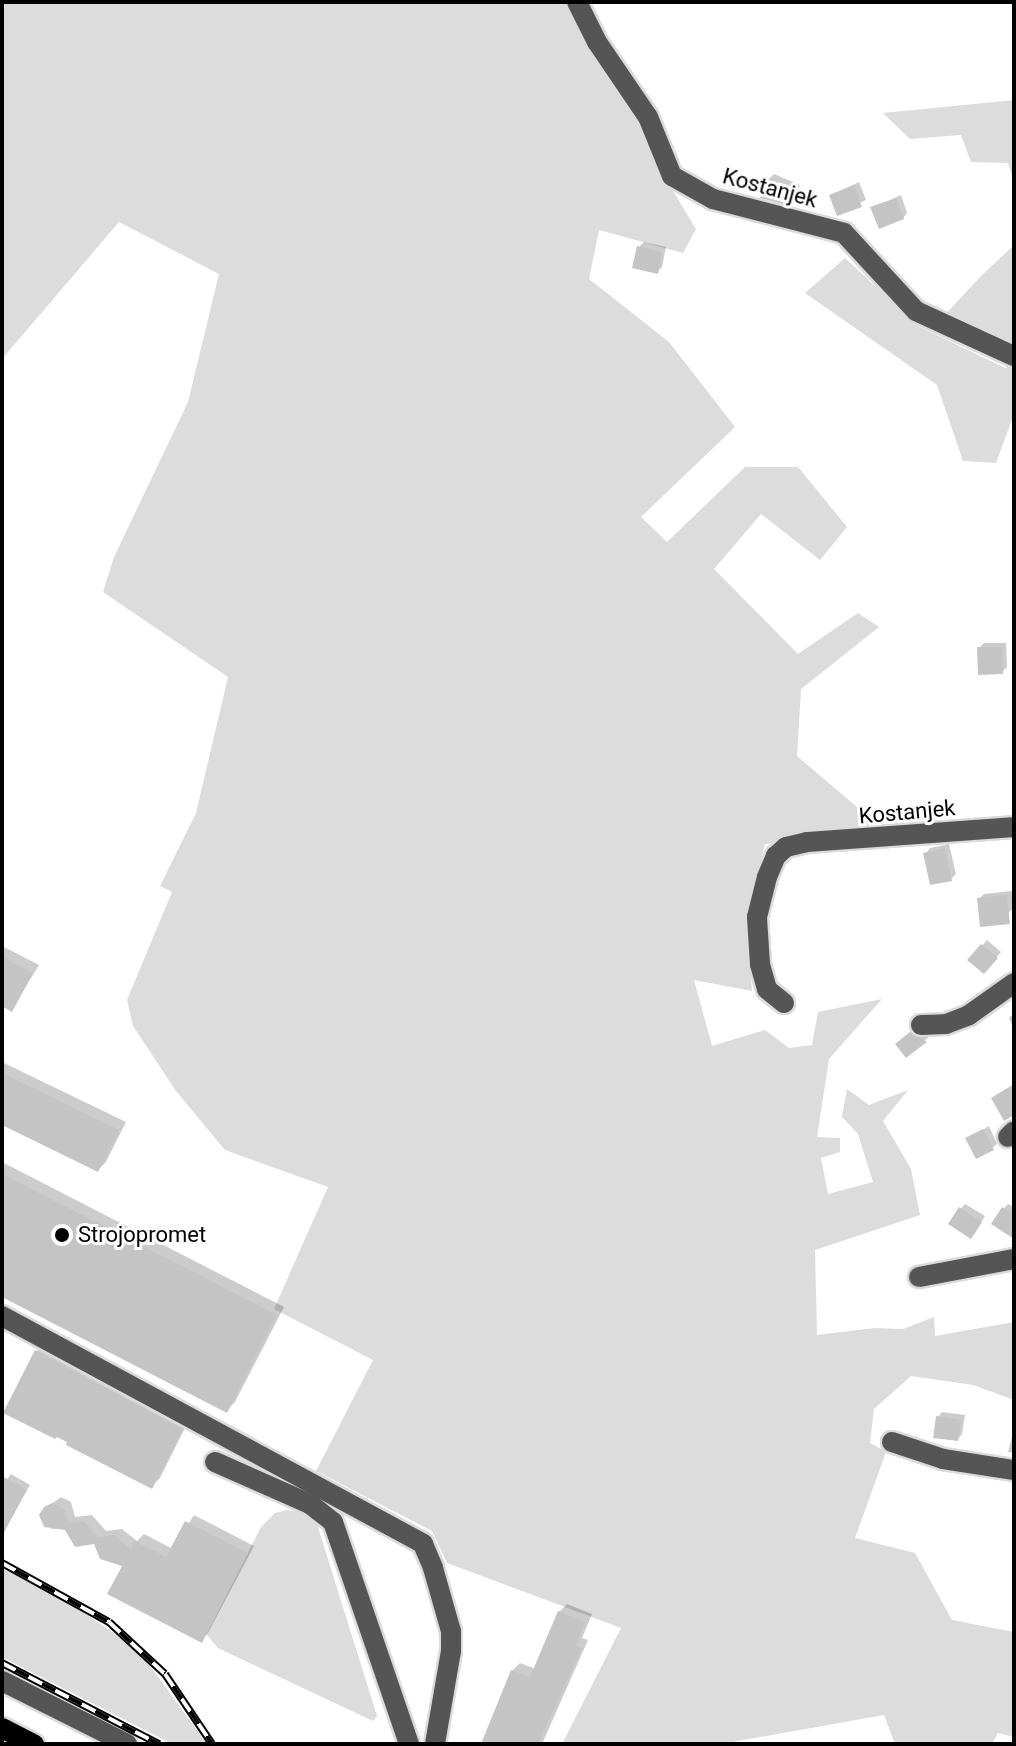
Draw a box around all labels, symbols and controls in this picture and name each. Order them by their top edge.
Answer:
street label: Kostanjek [720,163,820,213]
street label: Kostanjek [858,795,956,829]
place label: Strojopromet [78,1222,206,1248]
marker: Strojopromet [53,1226,71,1244]

